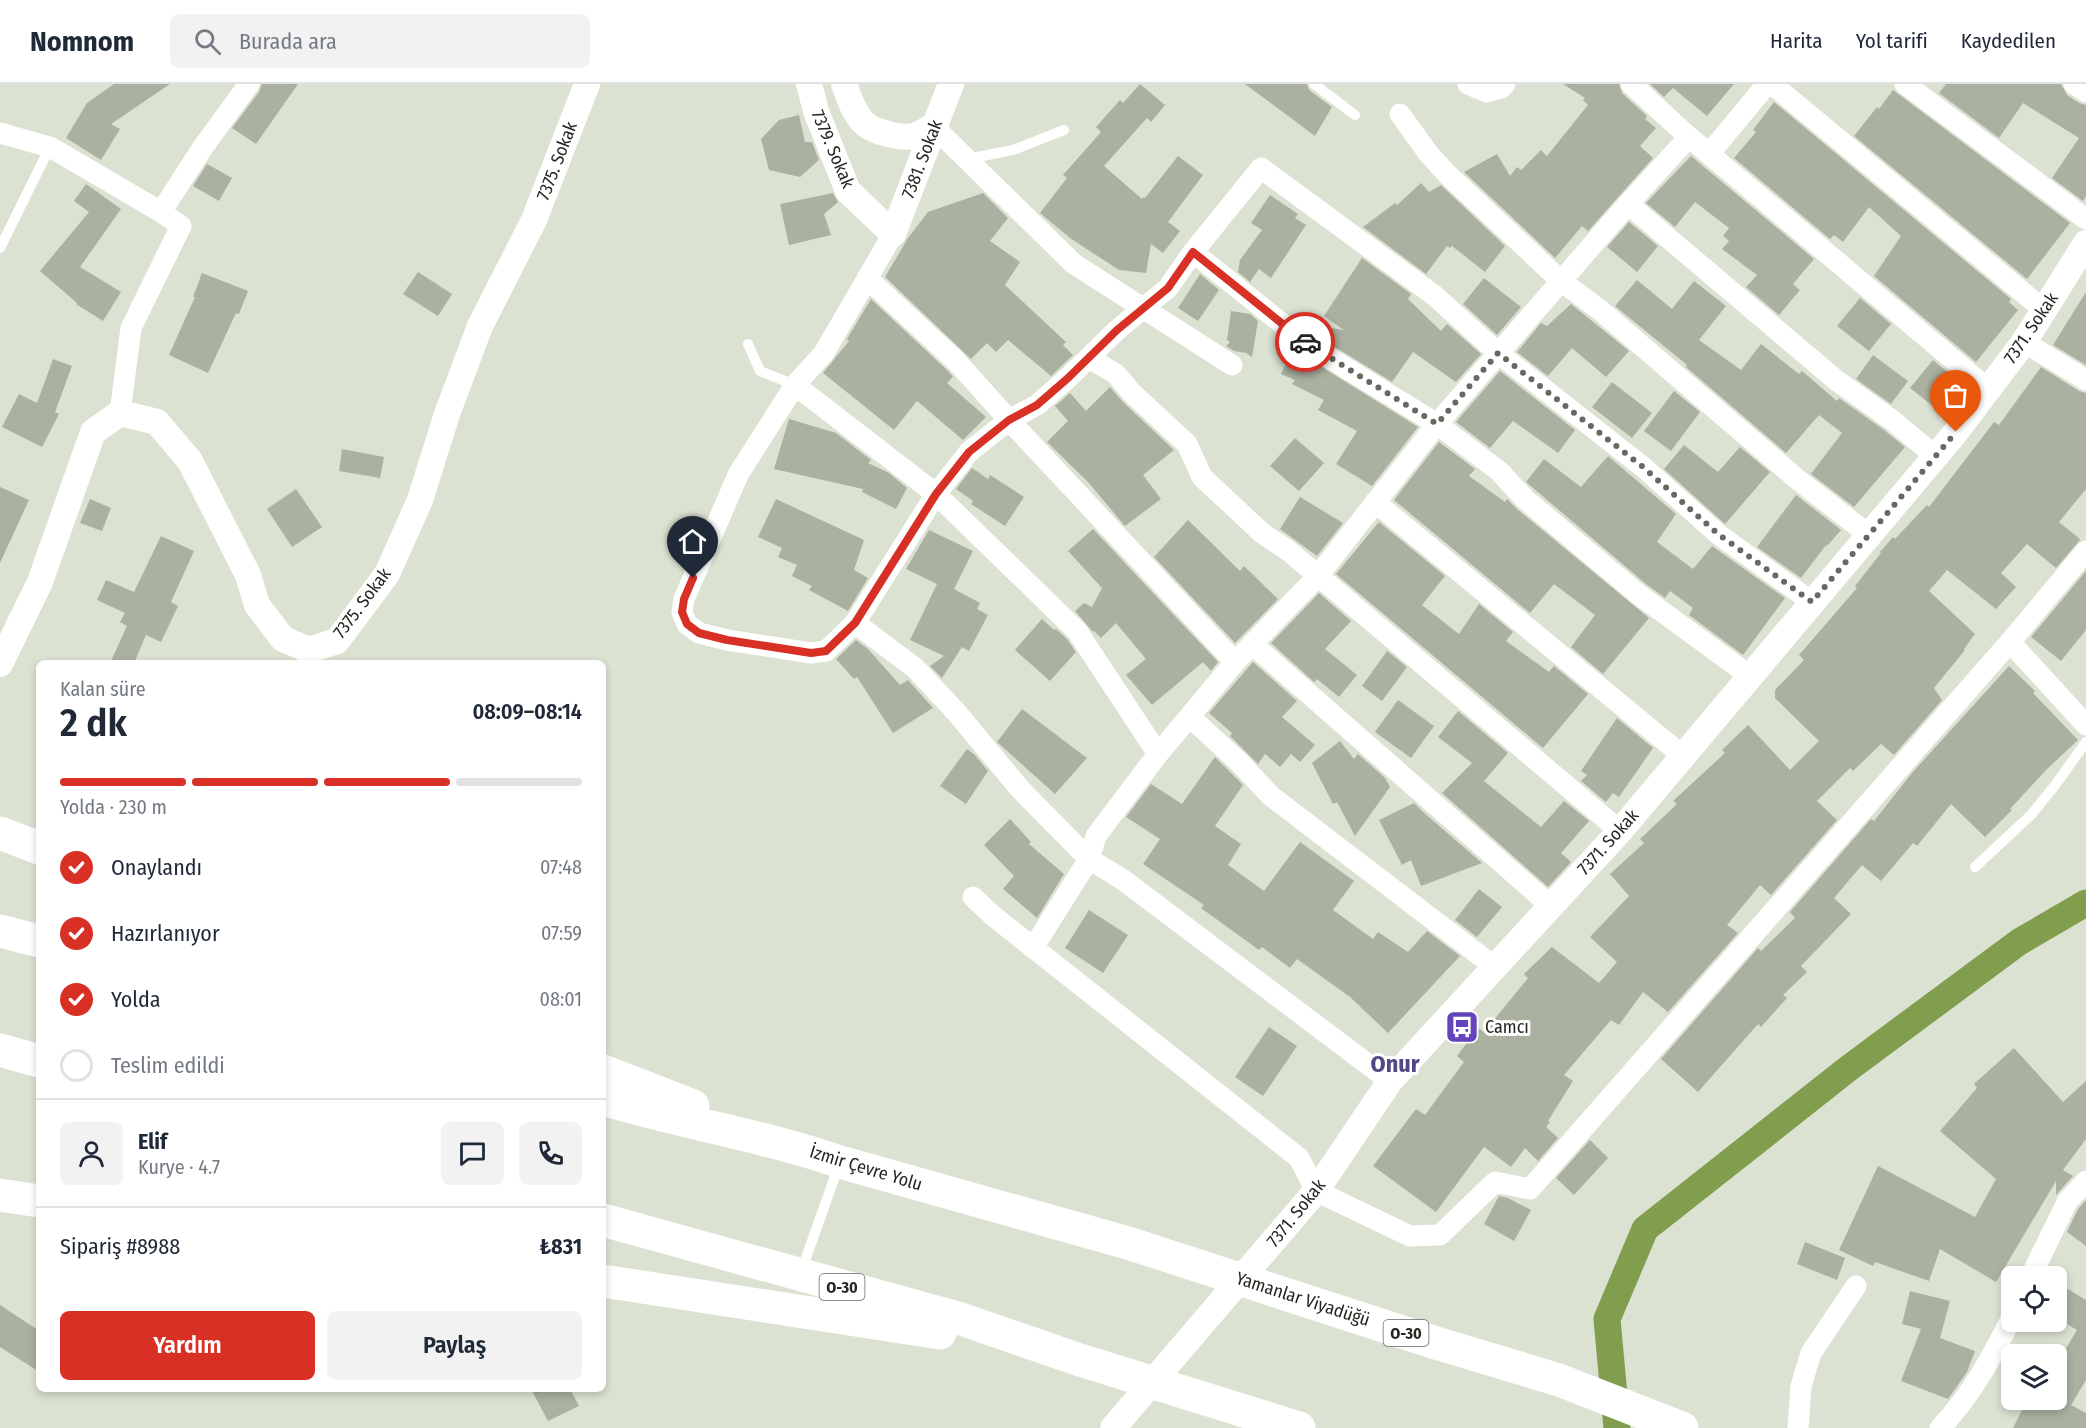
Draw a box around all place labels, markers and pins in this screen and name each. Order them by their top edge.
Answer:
pin [1930,370,1981,432]
pin [667,516,718,578]
bus stop icon: Camcı [1444,1009,1480,1045]
place label: Camcı [1485,1016,1529,1038]

